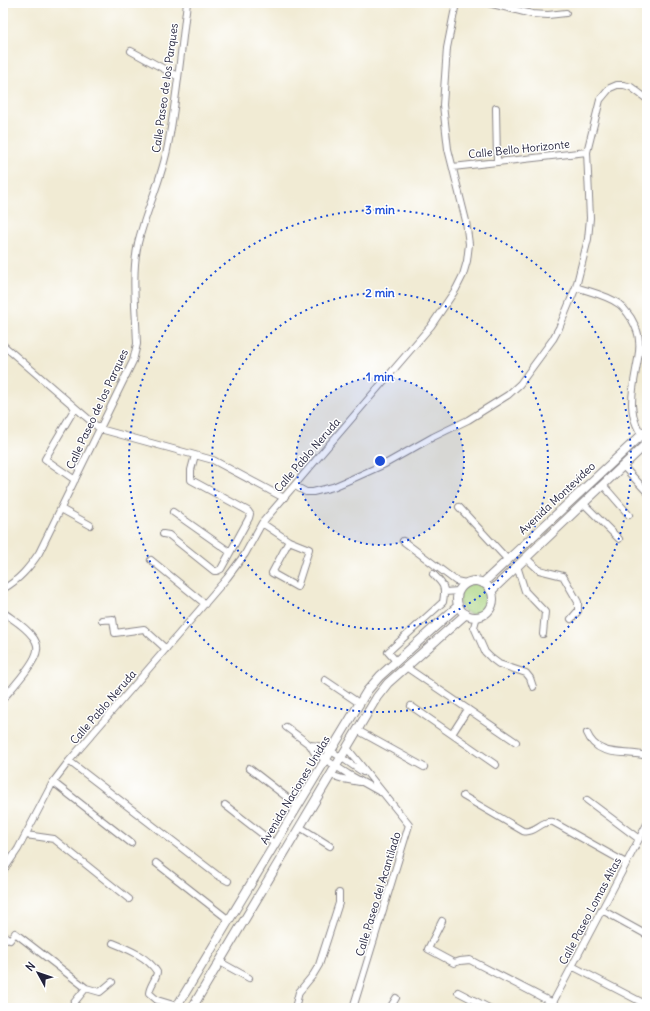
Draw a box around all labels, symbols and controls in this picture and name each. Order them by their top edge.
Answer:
street label: Calle Paseo de los Parques [149,22,181,154]
street label: Calle Bello Horizonte [468,137,570,161]
text: 3 min [365,202,395,217]
text: 2 min [365,285,395,300]
street label: Calle Paseo de los Parques [63,347,131,471]
text: 1 min [366,369,394,384]
street label: Calle Pablo Neruda [271,415,343,495]
centre of rings [373,454,387,468]
street label: Avenida Montevideo [516,459,598,537]
street label: Calle Pablo Neruda [67,667,139,747]
street label: Avenida Naciones Unidas [257,733,333,847]
street label: Calle Paseo del Acantilado [352,830,404,958]
street label: Calle Paseo Lomas Altas [556,855,624,967]
north arrow [18,953,58,993]
text: N [23,959,38,974]

